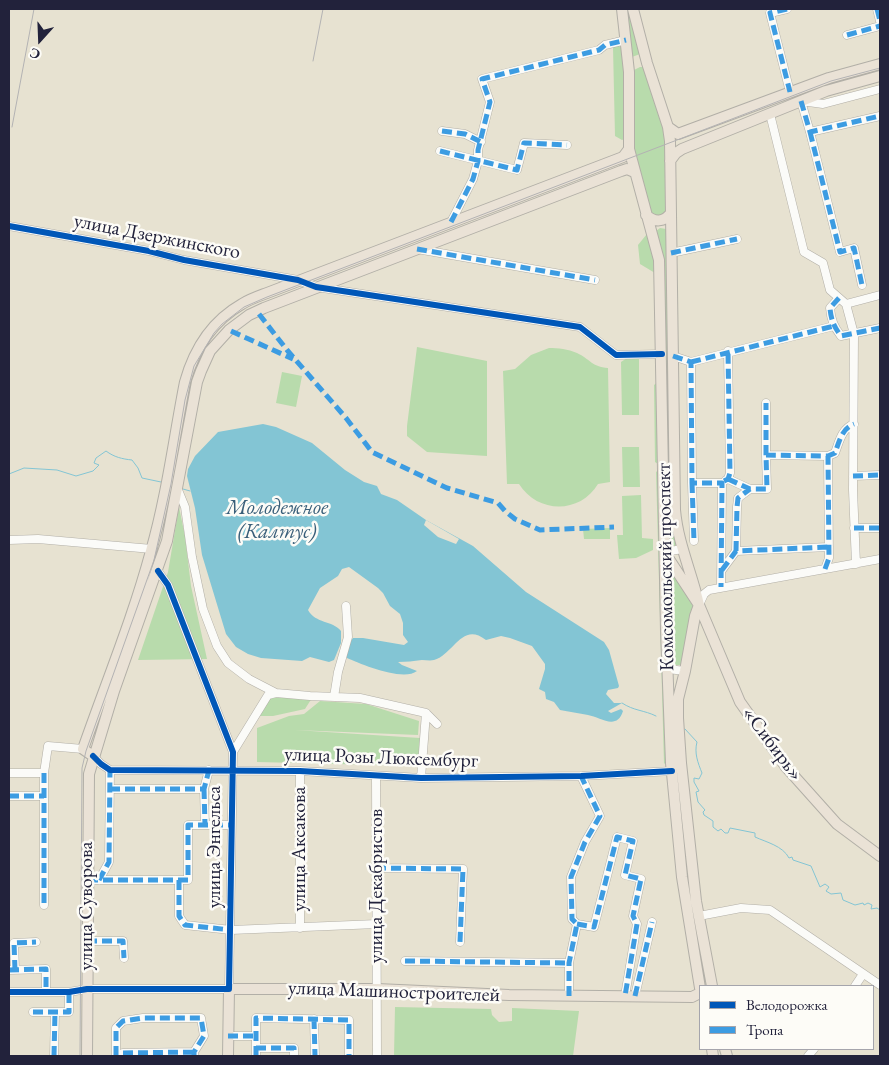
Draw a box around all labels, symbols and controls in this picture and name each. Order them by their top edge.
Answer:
north arrow [15,15,65,65]
text: С [27,44,43,64]
street label: улица Дзержинского [72,209,242,265]
street label: Комсомольский проспект [652,463,680,671]
water label: Молодежное (Калтус) [226,495,328,545]
street label: «Сибирь» [736,702,808,786]
street label: улица Розы Люксембург [284,743,478,773]
street label: улица Энгельса [203,786,227,908]
street label: улица Аксакова [288,786,312,912]
street label: улица Декабристов [365,809,389,963]
street label: улица Суворова [75,842,99,970]
street label: улица Машиностроителей [288,976,500,1008]
legend [699,985,874,1050]
text: Велодорожка [746,995,827,1014]
text: Тропа [746,1020,783,1039]

